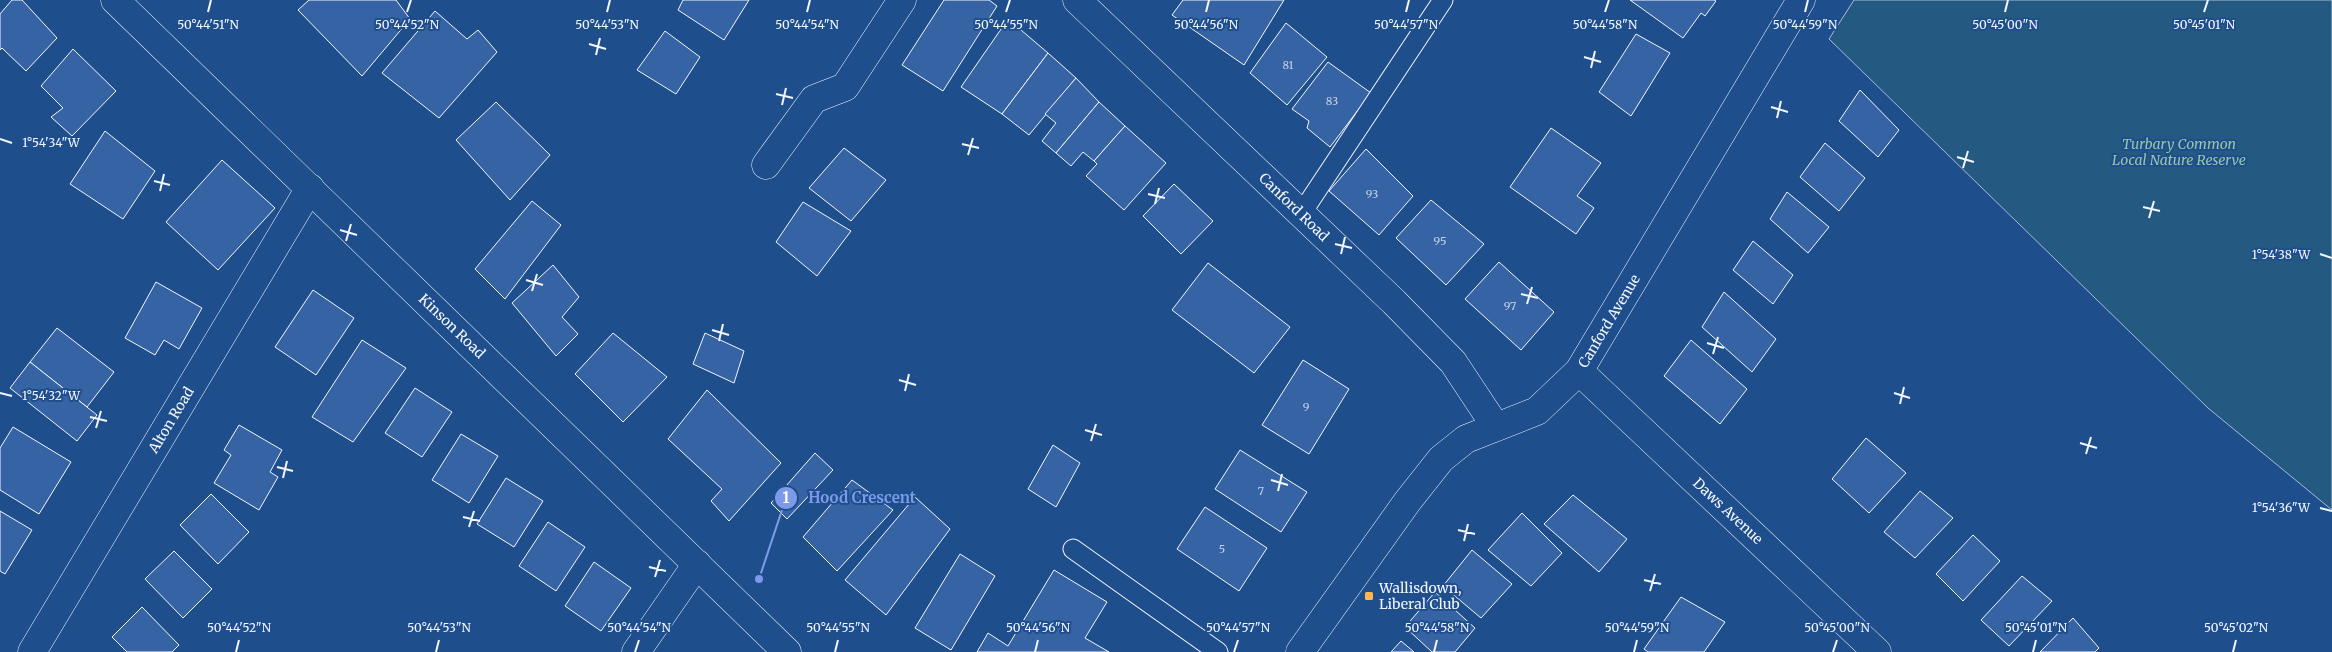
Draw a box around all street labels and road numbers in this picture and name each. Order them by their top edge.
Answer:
street label: Canford Road [1255,169,1333,245]
street label: Canford Avenue [1574,271,1644,371]
street label: Kinson Road [415,290,489,363]
street label: Alton Road [144,383,198,457]
street label: Daws Avenue [1689,474,1767,548]

